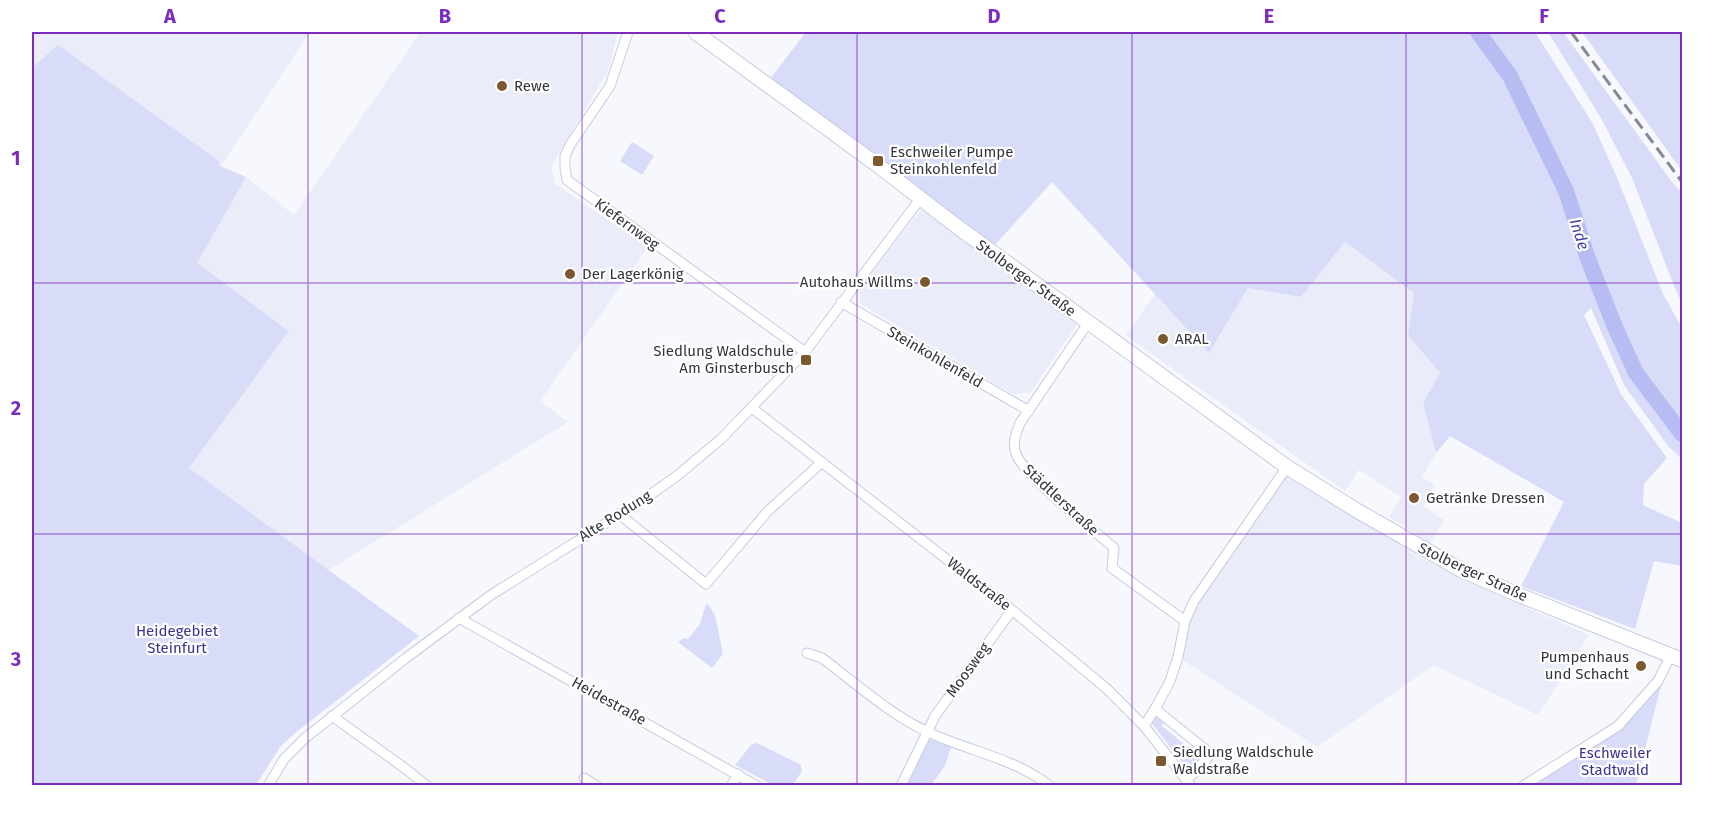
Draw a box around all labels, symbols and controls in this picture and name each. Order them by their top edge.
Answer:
text: A [163,4,177,28]
text: B [439,4,451,28]
text: C [714,4,726,28]
text: D [987,4,1001,28]
text: E [1264,4,1274,28]
text: F [1539,4,1549,28]
place label: Rewe [514,77,550,95]
marker: Rewe [495,79,509,93]
place label: Eschweiler Pumpe Steinkohlenfeld [890,143,1013,178]
text: 1 [11,146,21,170]
marker: Eschweiler Pumpe Steinkohlenfeld [871,154,885,168]
street label: Kiefernweg [591,194,663,254]
water label: Inde [1566,216,1593,252]
street label: Stolberger Straße [973,236,1079,320]
place label: Der Lagerkönig [582,265,684,283]
marker: Der Lagerkönig [563,267,577,281]
place label: Autohaus Willms [800,273,913,291]
marker: Autohaus Willms [918,275,932,289]
street label: Steinkohlenfeld [884,322,986,392]
place label: ARAL [1175,330,1209,348]
marker: ARAL [1156,332,1170,346]
place label: Siedlung Waldschule Am Ginsterbusch [653,342,794,377]
marker: Siedlung Waldschule Am Ginsterbusch [799,353,813,367]
text: 2 [11,396,21,420]
street label: Städtlerstraße [1019,460,1103,540]
street label: Alte Rodung [575,486,655,545]
place label: Getränke Dressen [1426,489,1545,507]
marker: Getränke Dressen [1407,491,1421,505]
street label: Stolberger Straße [1415,539,1531,605]
street label: Waldstraße [943,553,1015,615]
park label: Heidegebiet Steinfurt [136,622,219,657]
street label: Moosweg [942,639,994,701]
text: 3 [10,647,21,671]
place label: Pumpenhaus und Schacht [1541,648,1630,683]
marker: Pumpenhaus und Schacht [1634,659,1648,673]
street label: Heidestraße [568,673,650,729]
place label: Siedlung Waldschule Waldstraße [1173,743,1314,778]
park label: Eschweiler Stadtwald [1579,744,1651,779]
marker: Siedlung Waldschule Waldstraße [1154,754,1168,768]

